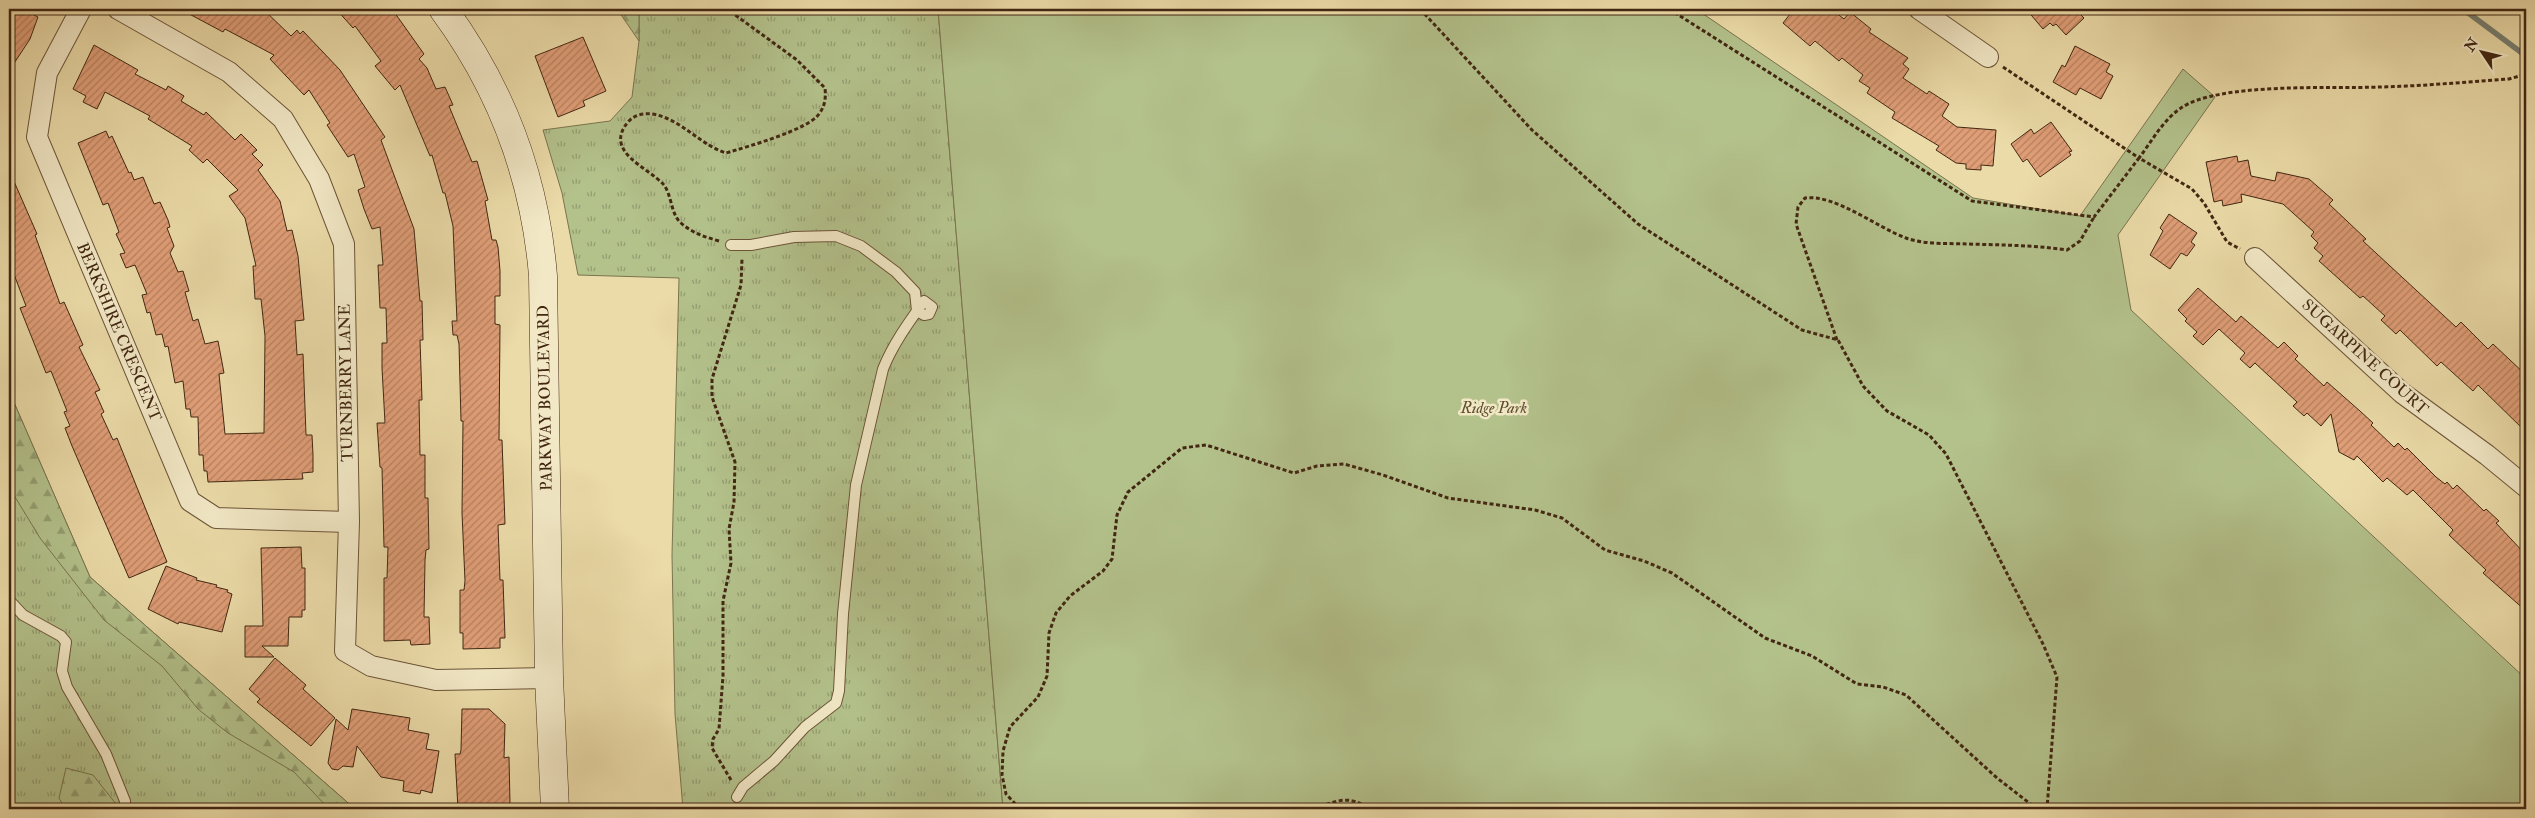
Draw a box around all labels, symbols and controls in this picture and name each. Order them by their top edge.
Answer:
north arrow [2458,28,2508,78]
text: N [2461,34,2483,56]
street label: BERKSHIRE CRESCENT [72,240,166,425]
street label: SUGARPINE COURT [2298,295,2432,419]
street label: TURNBERRY LANE [335,304,357,462]
street label: PARKWAY BOULEVARD [533,305,557,491]
park label: Ridge Park [1460,398,1528,418]

